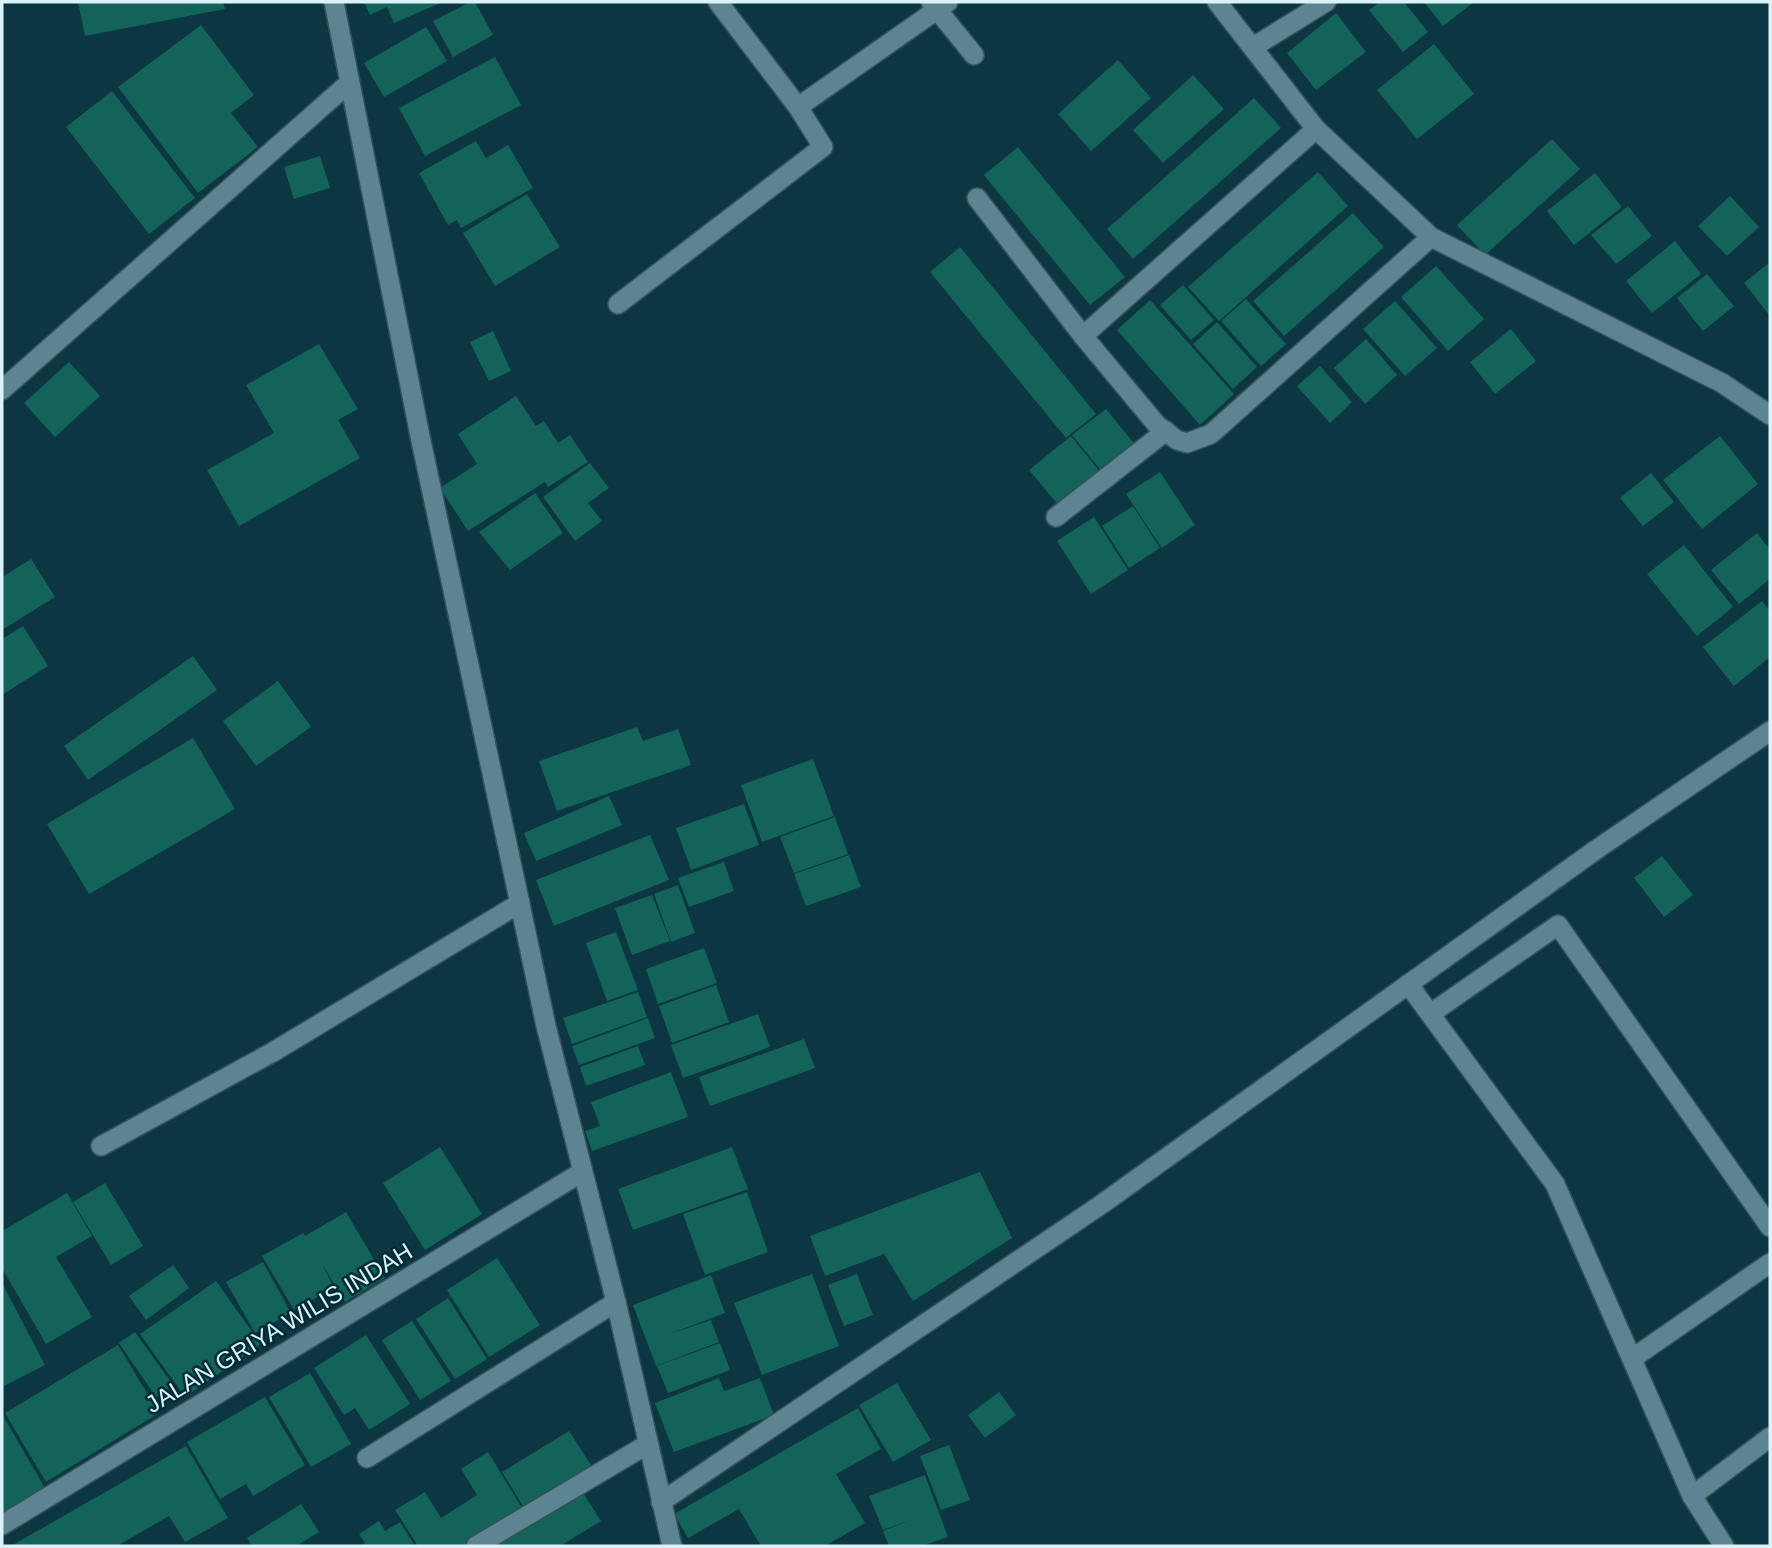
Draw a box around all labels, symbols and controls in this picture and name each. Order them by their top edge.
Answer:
street label: JALAN GRIYA WILIS INDAH [141,1237,417,1418]

